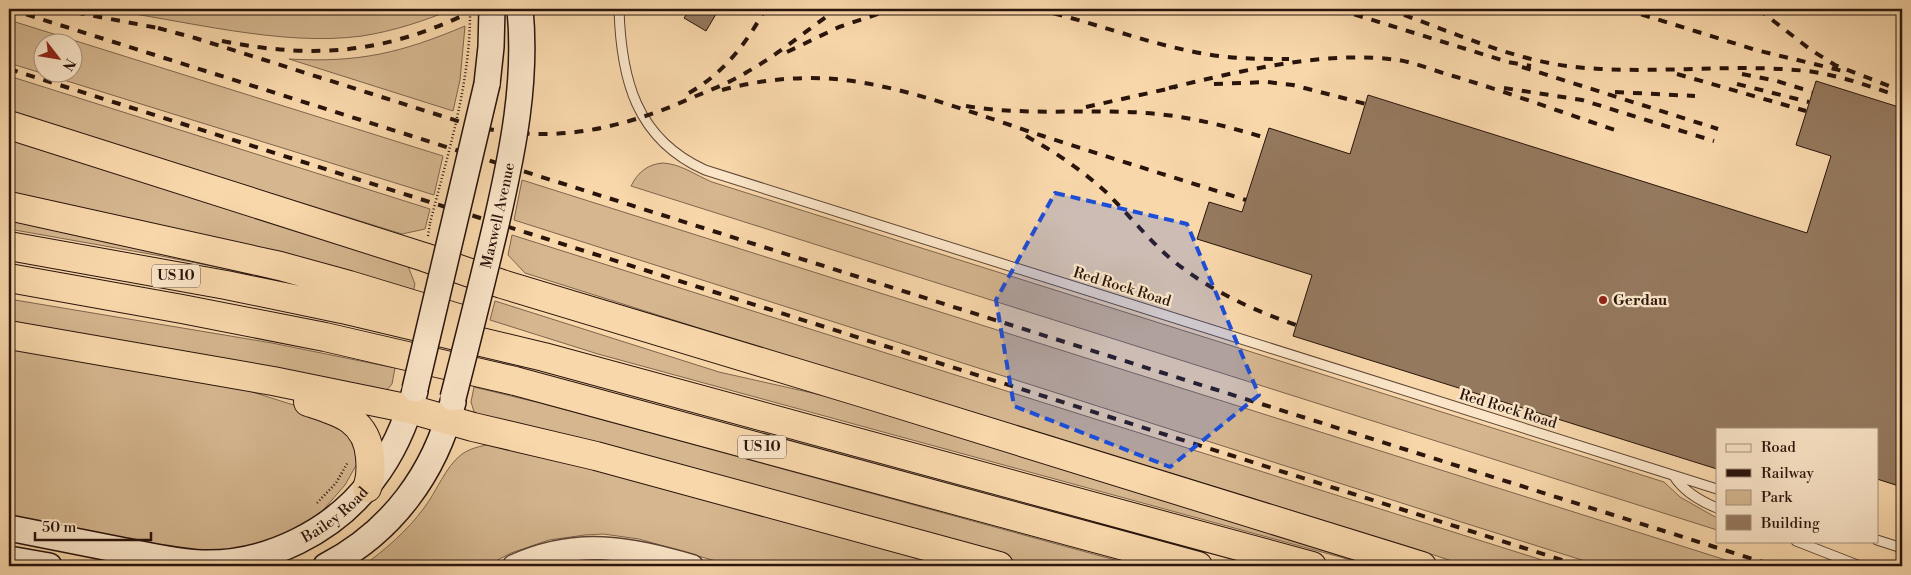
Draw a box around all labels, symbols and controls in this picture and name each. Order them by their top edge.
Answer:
north arrow [32,32,82,82]
text: N [58,55,79,74]
street label: Maxwell Avenue [476,161,519,270]
street label: Red Rock Road [1071,263,1174,311]
road number: US 10 [152,264,200,288]
place label: Gerdau [1613,291,1668,310]
marker: Gerdau [1597,294,1609,306]
street label: Red Rock Road [1457,385,1560,433]
legend [1716,428,1878,542]
road number: US 10 [738,436,786,458]
text: Road [1761,438,1796,457]
text: Railway [1761,464,1815,483]
street label: Bailey Road [297,482,373,548]
text: Park [1761,488,1793,507]
scale bar [35,510,151,542]
text: Building [1760,514,1820,533]
text: 50 m [42,518,76,537]

